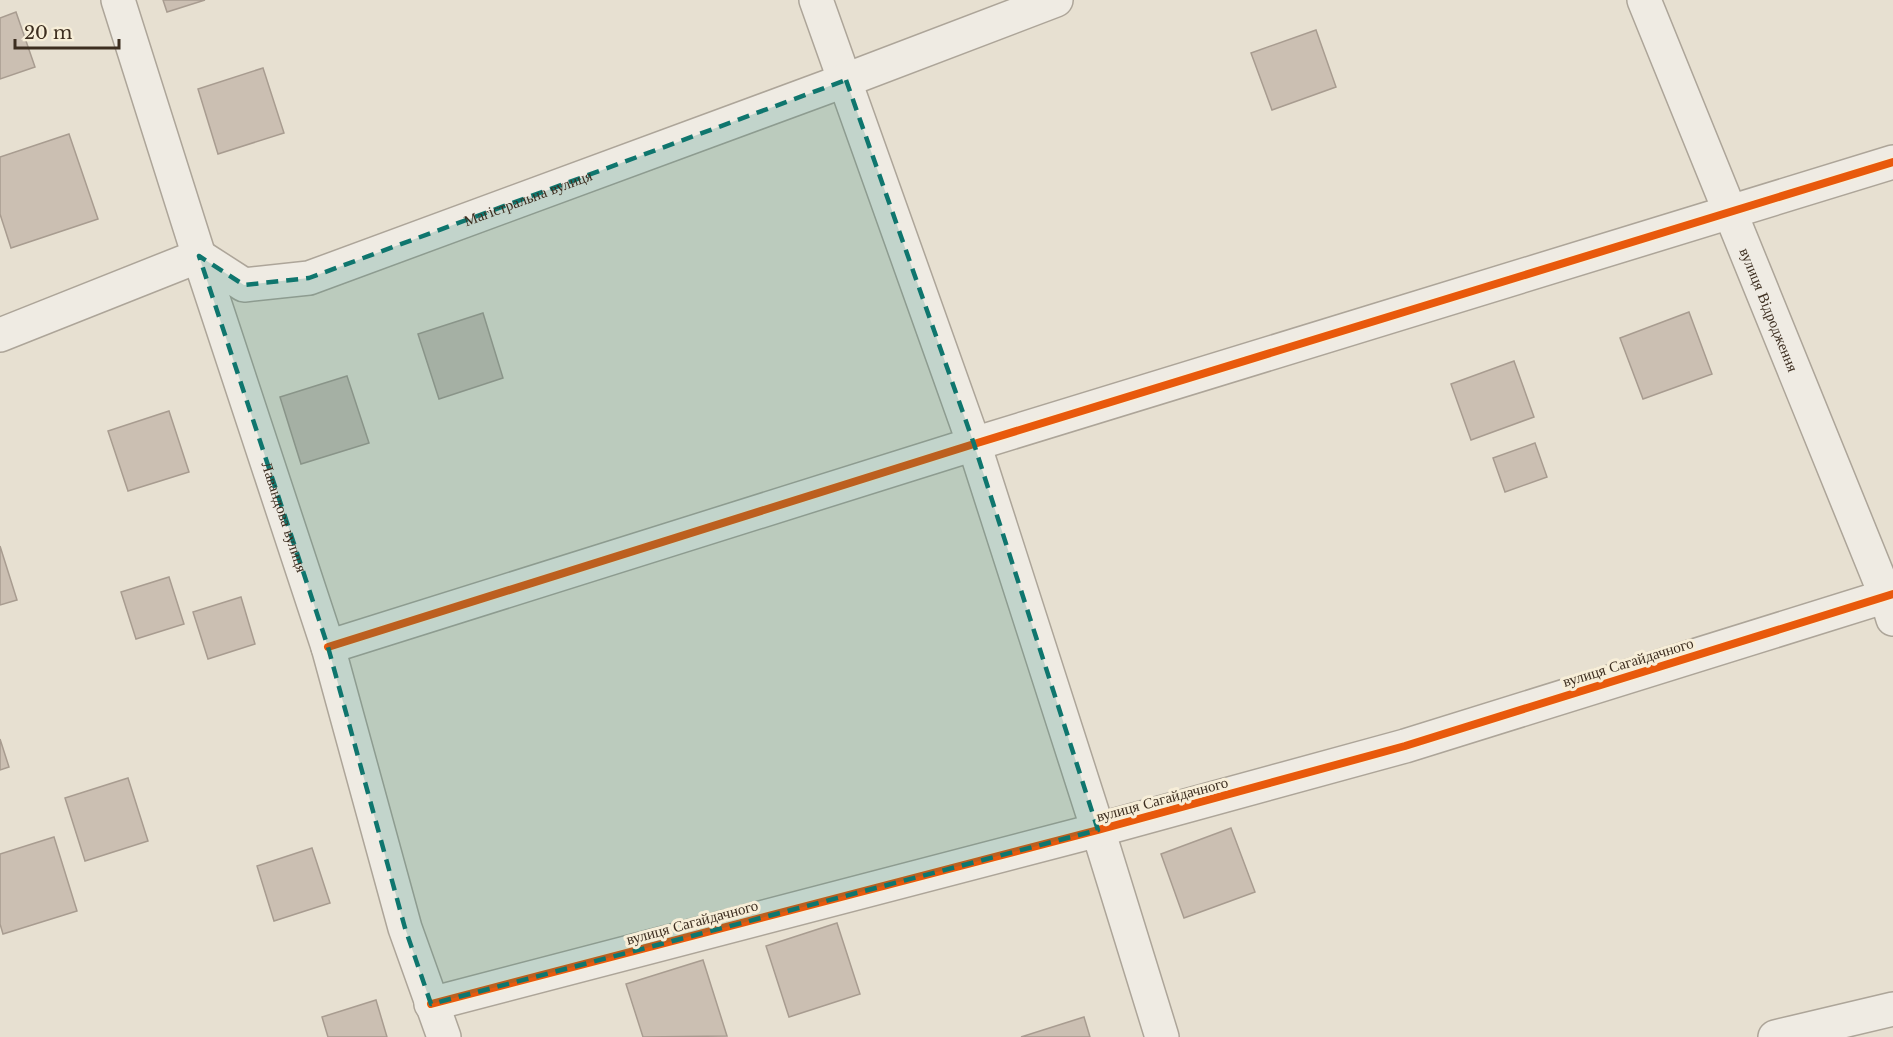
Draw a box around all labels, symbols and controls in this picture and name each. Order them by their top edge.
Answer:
scale bar [15,12,118,50]
text: 20 m [24,22,72,44]
street label: Магістральна вулиця [461,165,594,230]
street label: вулиця Відродження [1736,245,1803,374]
street label: Лавандова вулиця [258,459,312,575]
street label: вулиця Сагайдачного [1560,633,1696,691]
street label: вулиця Сагайдачного [1094,772,1230,826]
street label: вулиця Сагайдачного [624,895,760,949]

